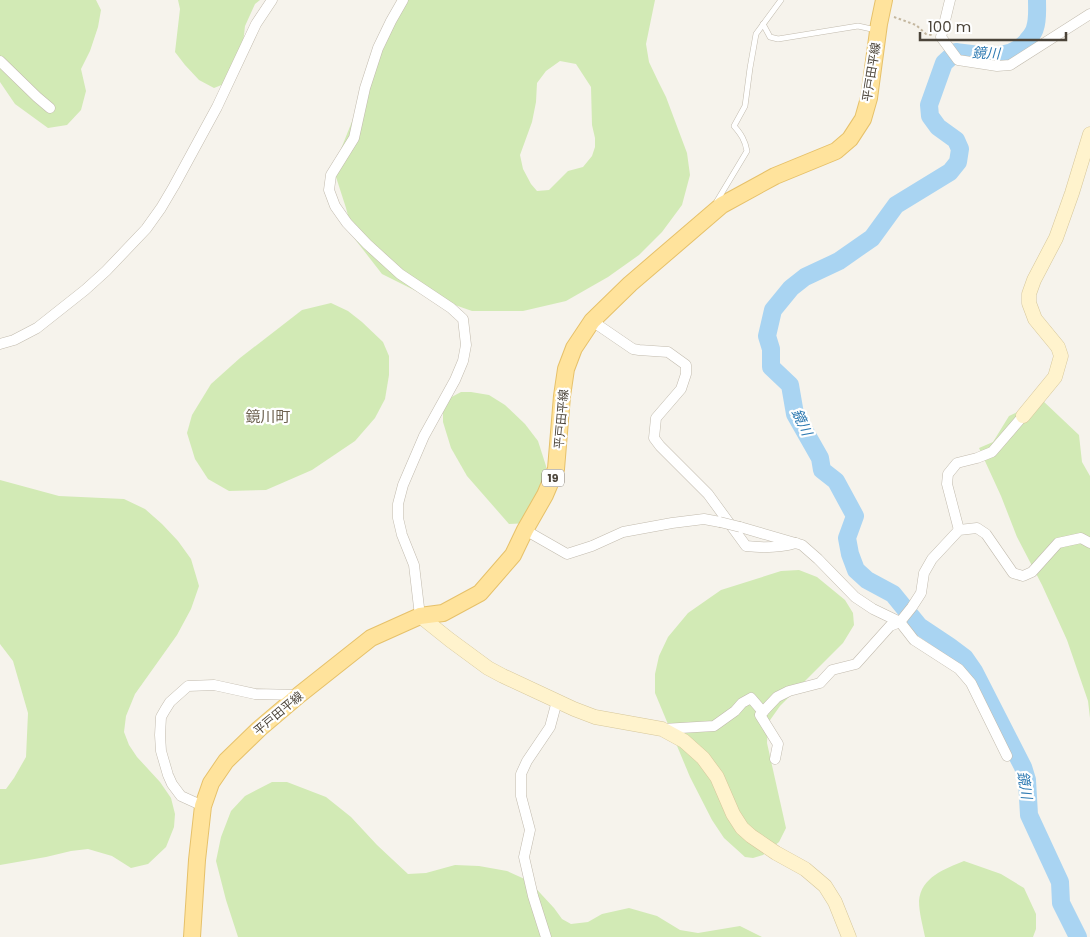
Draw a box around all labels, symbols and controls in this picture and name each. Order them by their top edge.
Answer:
scale bar [920,10,1066,42]
text: 100 m [928,16,971,37]
street label: 平戸田平線 [858,41,884,103]
water label: 鏡川 [972,43,1002,64]
street label: 平戸田平線 [550,388,572,450]
water label: 鏡川 [787,405,818,441]
district label: 鏡川町 [245,406,291,427]
road number: 19 [542,469,564,486]
street label: 平戸田平線 [250,687,306,739]
water label: 鏡川 [1013,770,1037,802]

